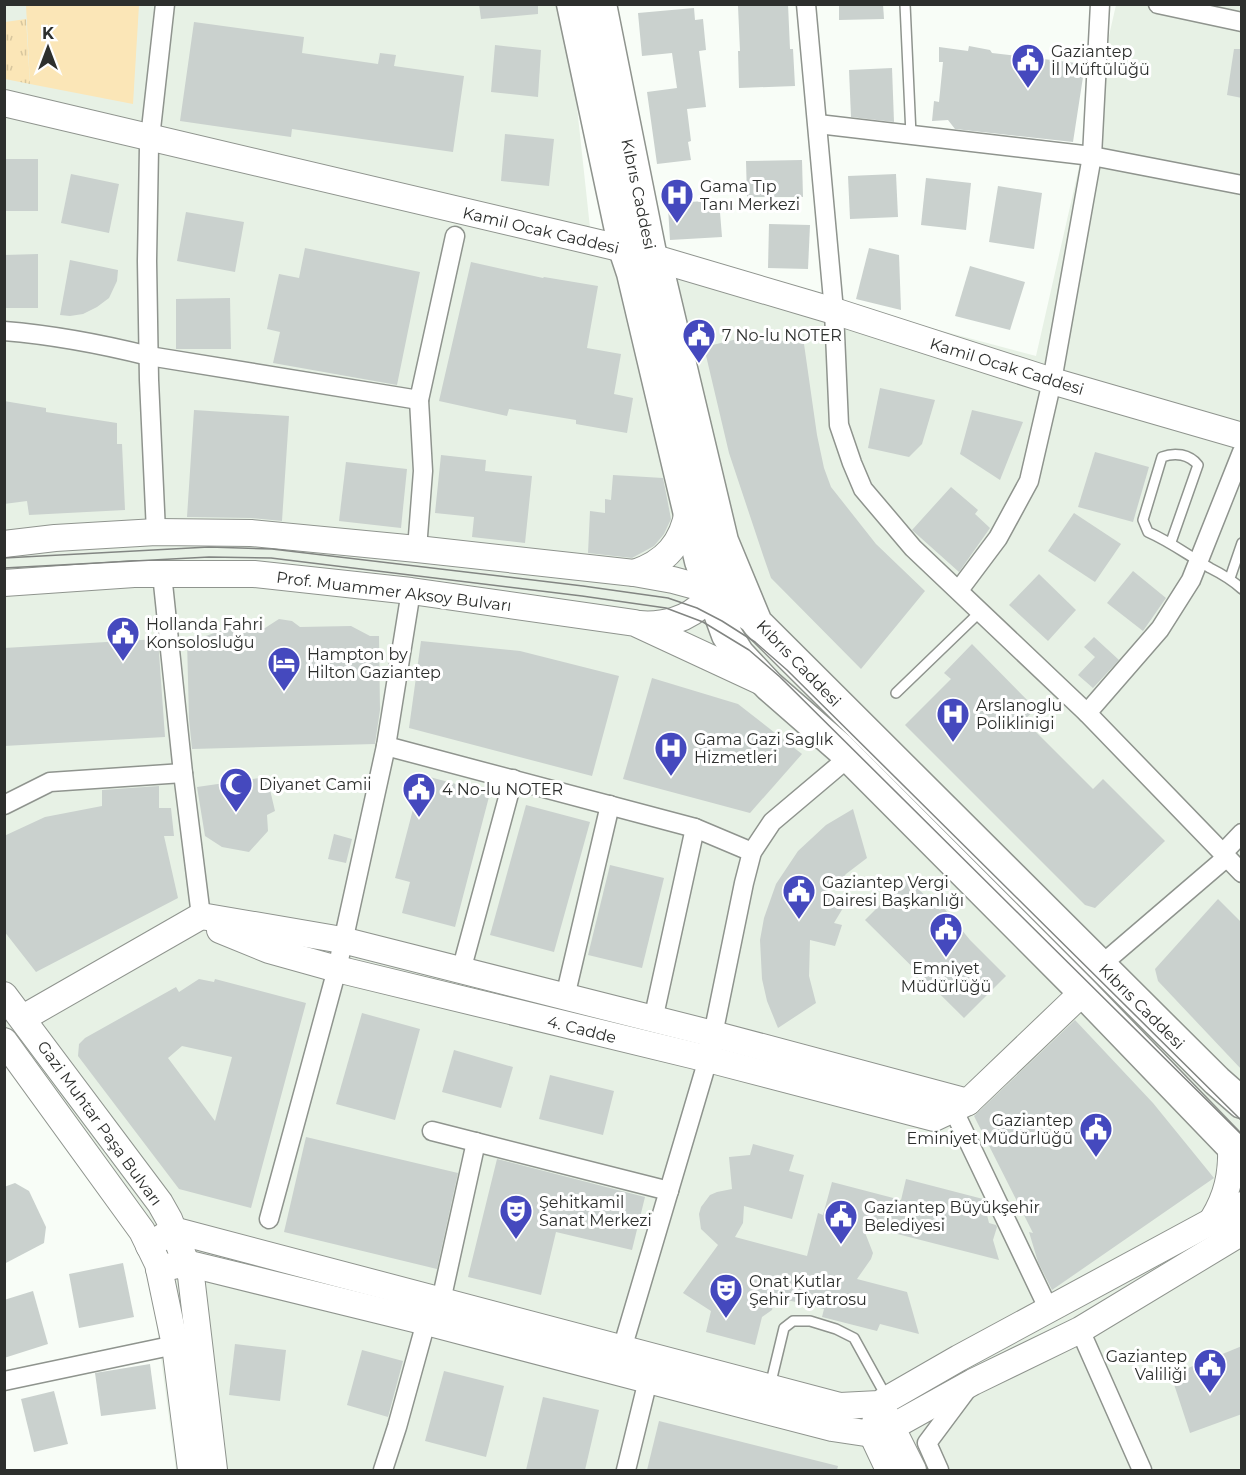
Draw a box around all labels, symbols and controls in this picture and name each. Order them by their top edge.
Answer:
north arrow [18,18,78,78]
text: K [42,24,55,43]
public building icon: Gaziantep İl Müftülüğü [1010,42,1046,89]
place label: Gaziantep İl Müftülüğü [1051,42,1150,79]
street label: Kıbrıs Caddesi [617,137,660,251]
hospital icon: Gama Tıp Tanı Merkezi [659,177,695,224]
place label: Gama Tıp Tanı Merkezi [700,177,800,214]
street label: Kamil Ocak Caddesi [461,203,621,258]
public building icon: 7 No-lu NOTER [681,317,717,364]
place label: 7 No-lu NOTER [722,326,842,345]
street label: Kamil Ocak Caddesi [928,334,1086,399]
street label: Prof. Muammer Aksoy Bulvarı [275,568,513,615]
public building icon: Hollanda Fahri Konsolosluğu [105,615,141,662]
place label: Hollanda Fahri Konsolosluğu [146,615,263,652]
street label: Kıbrıs Caddesi [753,616,845,711]
hotel icon: Hampton by Hilton Gaziantep [266,645,302,692]
place label: Hampton by Hilton Gaziantep [307,645,441,682]
hospital icon: Arslanoglu Poliklinigi [935,696,971,743]
place label: Arslanoglu Poliklinigi [976,696,1062,733]
hospital icon: Gama Gazi Saglık Hizmetleri [653,730,689,777]
place label: Gama Gazi Saglık Hizmetleri [694,730,834,767]
mosque icon: Diyanet Camii [218,766,254,813]
public building icon: 4 No-lu NOTER [401,771,437,818]
place label: Diyanet Camii [259,775,372,794]
place label: 4 No-lu NOTER [442,780,563,799]
public building icon: Gaziantep Vergi Dairesi Başkanlığı [781,873,817,920]
place label: Gaziantep Vergi Dairesi Başkanlığı [822,873,964,910]
public building icon: Emniyet Müdürlüğü [928,911,964,958]
place label: Emniyet Müdürlüğü [901,959,991,996]
street label: Kıbrıs Caddesi [1095,960,1188,1053]
street label: 4. Cadde [545,1012,618,1047]
street label: Gazi Muhtar Paşa Bulvarı [33,1037,166,1209]
place label: Gaziantep Eminiyet Müdürlüğü [906,1111,1073,1148]
public building icon: Gaziantep Eminiyet Müdürlüğü [1078,1111,1114,1158]
theatre icon: Şehitkamil Sanat Merkezi [498,1193,534,1240]
place label: Şehitkamil Sanat Merkezi [539,1193,652,1230]
public building icon: Gaziantep Büyükşehir Belediyesi [823,1198,859,1245]
place label: Gaziantep Büyükşehir Belediyesi [864,1198,1040,1235]
theatre icon: Onat Kutlar Şehir Tiyatrosu [708,1272,744,1319]
place label: Onat Kutlar Şehir Tiyatrosu [749,1272,867,1309]
place label: Gaziantep Valiliği [1106,1347,1187,1384]
public building icon: Gaziantep Valiliği [1192,1347,1228,1394]

